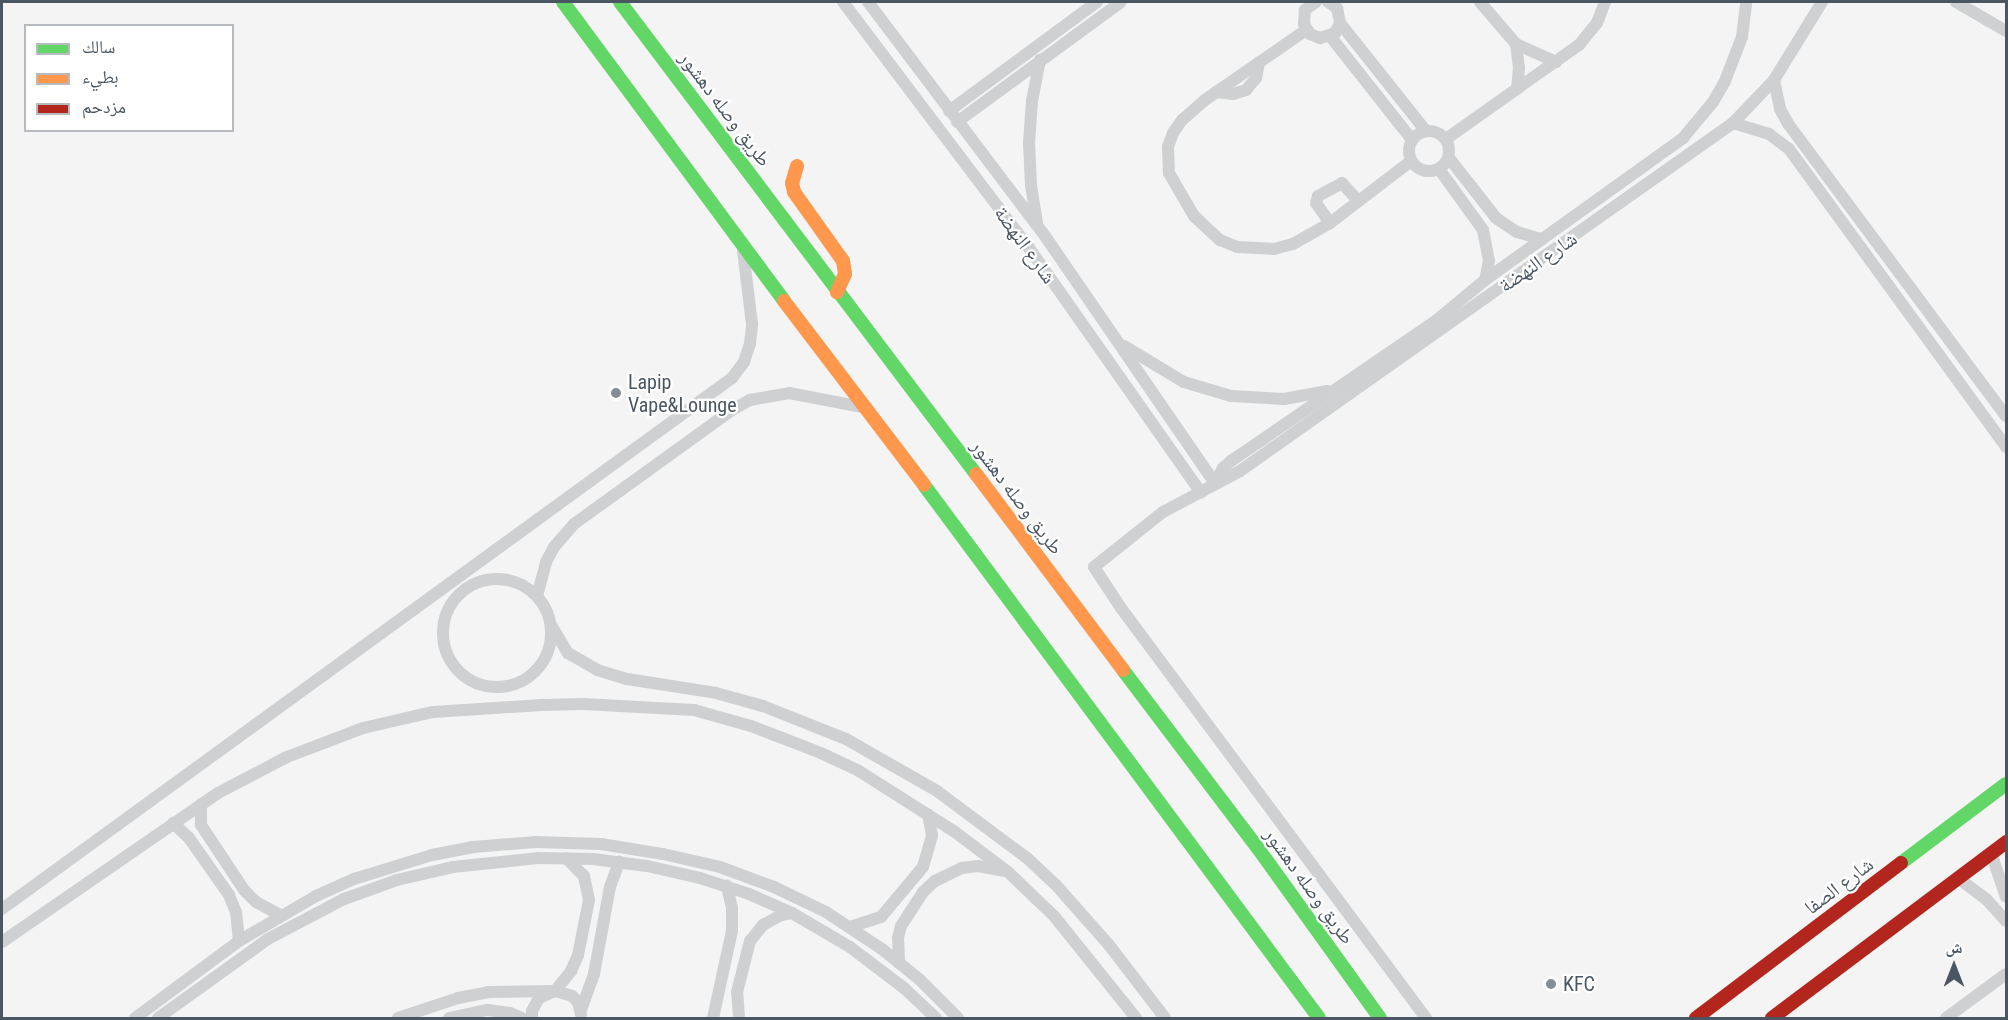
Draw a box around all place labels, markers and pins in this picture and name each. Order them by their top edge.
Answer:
place label: Lapip Vape&Lounge [628,370,737,417]
marker: Lapip Vape&Lounge [609,386,623,400]
place label: KFC [1563,972,1595,996]
marker: KFC [1544,977,1558,991]

